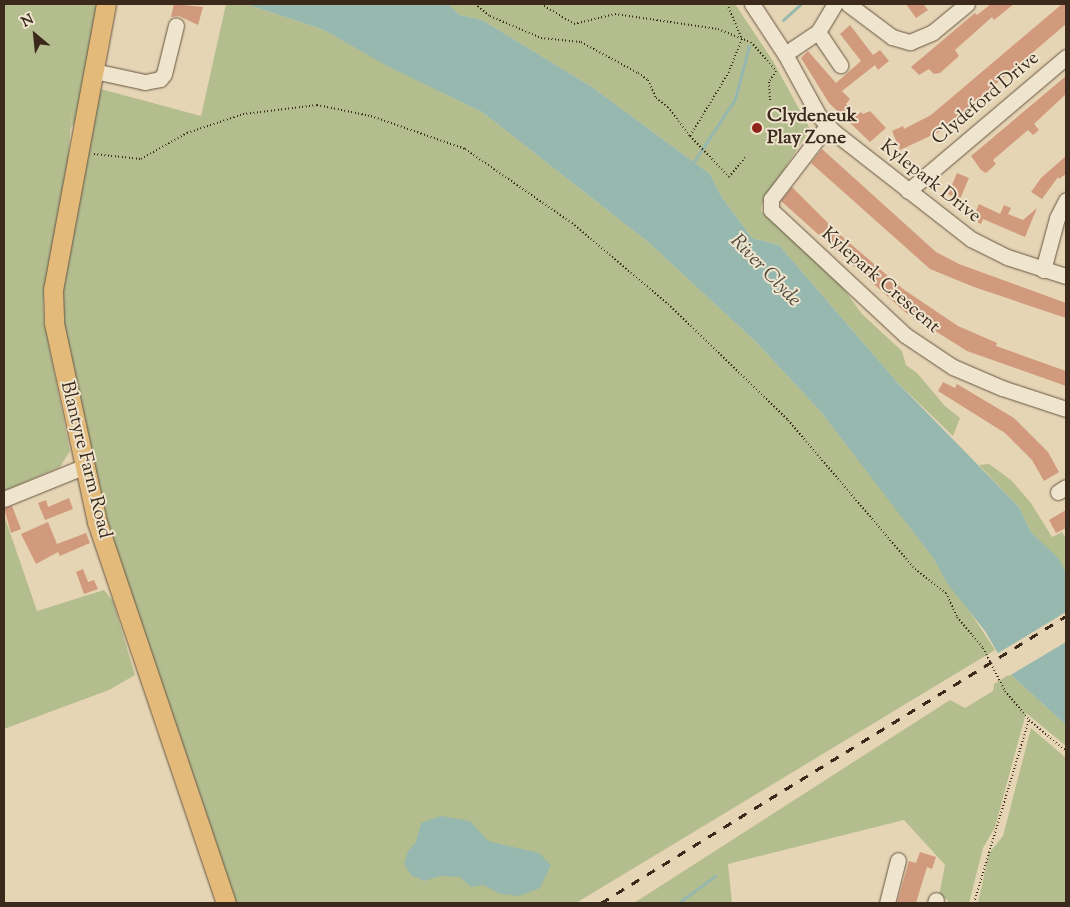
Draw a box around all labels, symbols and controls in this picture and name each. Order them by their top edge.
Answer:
north arrow [10,10,60,60]
text: N [18,10,38,33]
street label: Clydeford Drive [928,47,1044,151]
place label: Clydeneuk Play Zone [767,106,857,150]
marker: Clydeneuk Play Zone [751,122,763,134]
street label: Kylepark Drive [875,135,985,229]
street label: Kylepark Crescent [816,223,944,339]
water label: River Clyde [725,230,805,312]
street label: Blantyre Farm Road [54,379,116,541]

